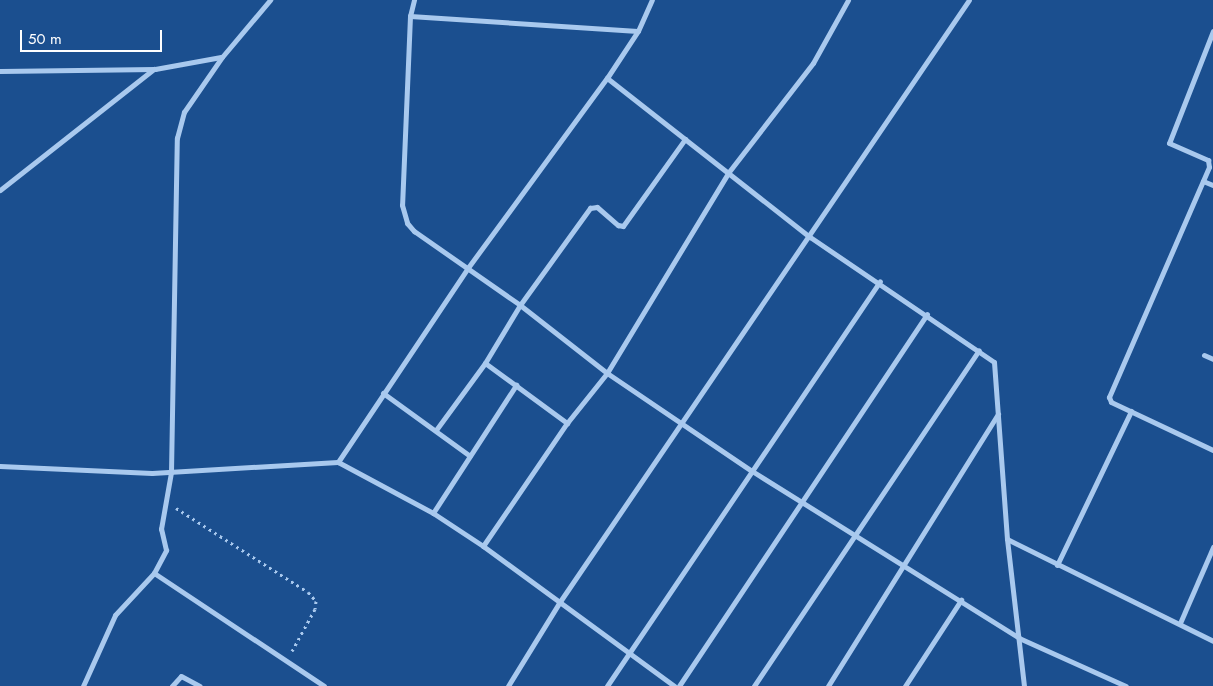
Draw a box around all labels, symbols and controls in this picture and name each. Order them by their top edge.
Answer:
scale bar [22,20,165,52]
text: 50 m [28,28,62,50]

